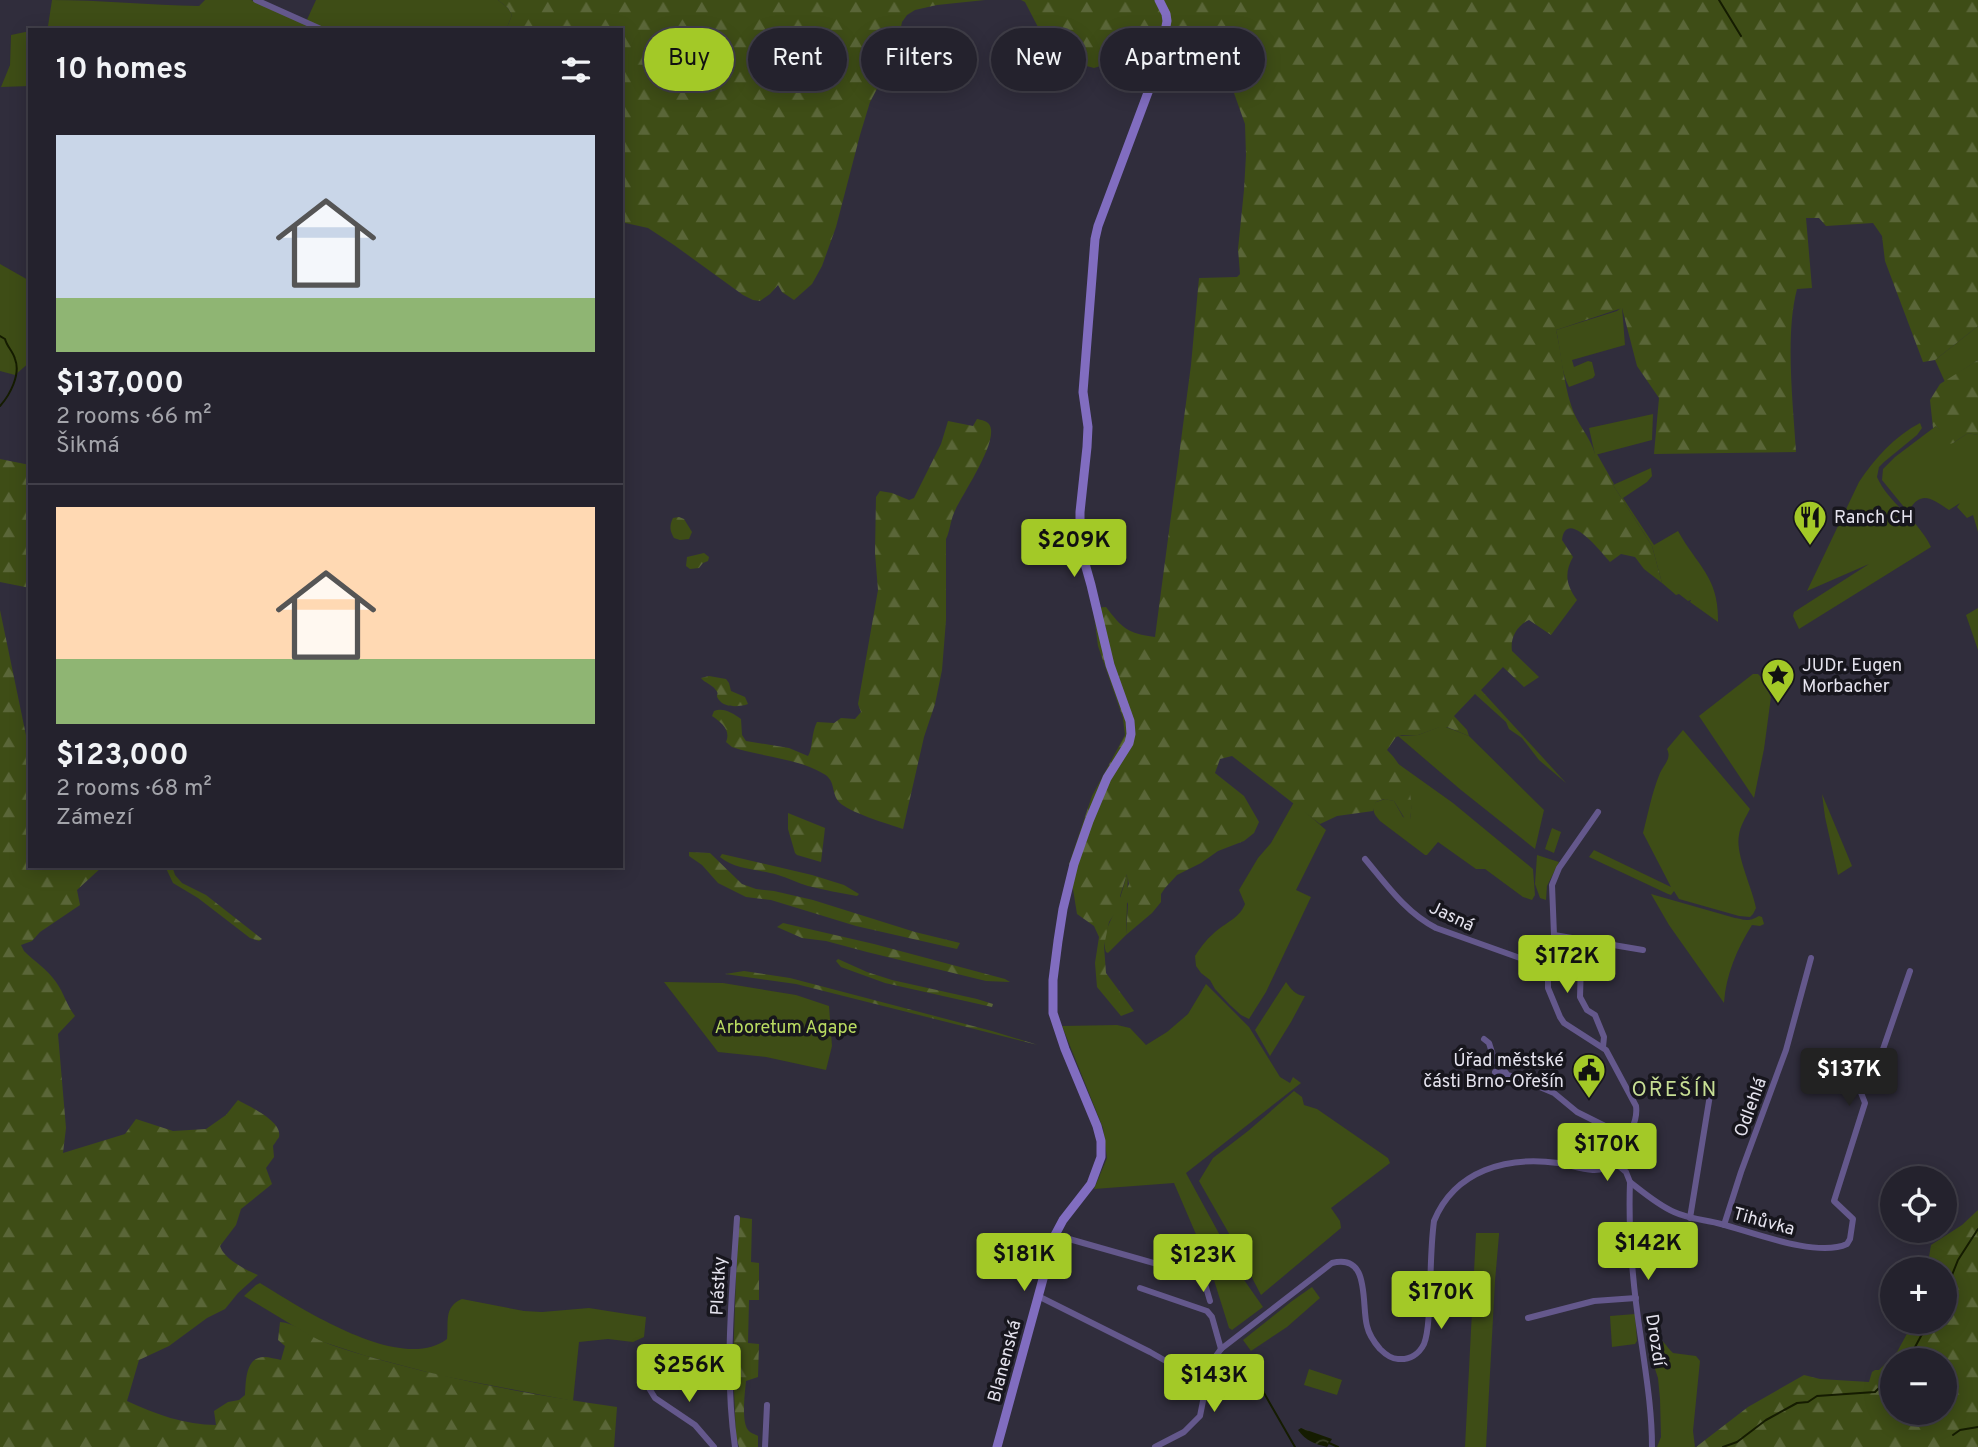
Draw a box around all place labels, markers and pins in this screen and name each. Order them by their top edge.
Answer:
restaurant icon: Ranch CH [1791,498,1829,547]
place label: Ranch CH [1834,507,1913,530]
pin: $209K [1025,520,1123,579]
place label: JUDr. Eugen Morbacher [1802,655,1902,699]
place icon: JUDr. Eugen Morbacher [1759,656,1797,705]
pin: $172K [1518,936,1616,995]
place label: Úřad městské části Brno-Ořešín [1423,1048,1564,1094]
pin: $137K [1800,1048,1898,1108]
public building icon: Úřad městské části Brno-Ořešín [1570,1051,1608,1100]
pin: $170K [1558,1124,1656,1183]
pin: $142K [1599,1222,1697,1282]
pin: $181K [975,1234,1073,1293]
pin: $123K [1154,1234,1252,1294]
pin: $170K [1392,1272,1490,1331]
pin: $256K [640,1344,738,1404]
pin: $143K [1165,1354,1263,1414]

